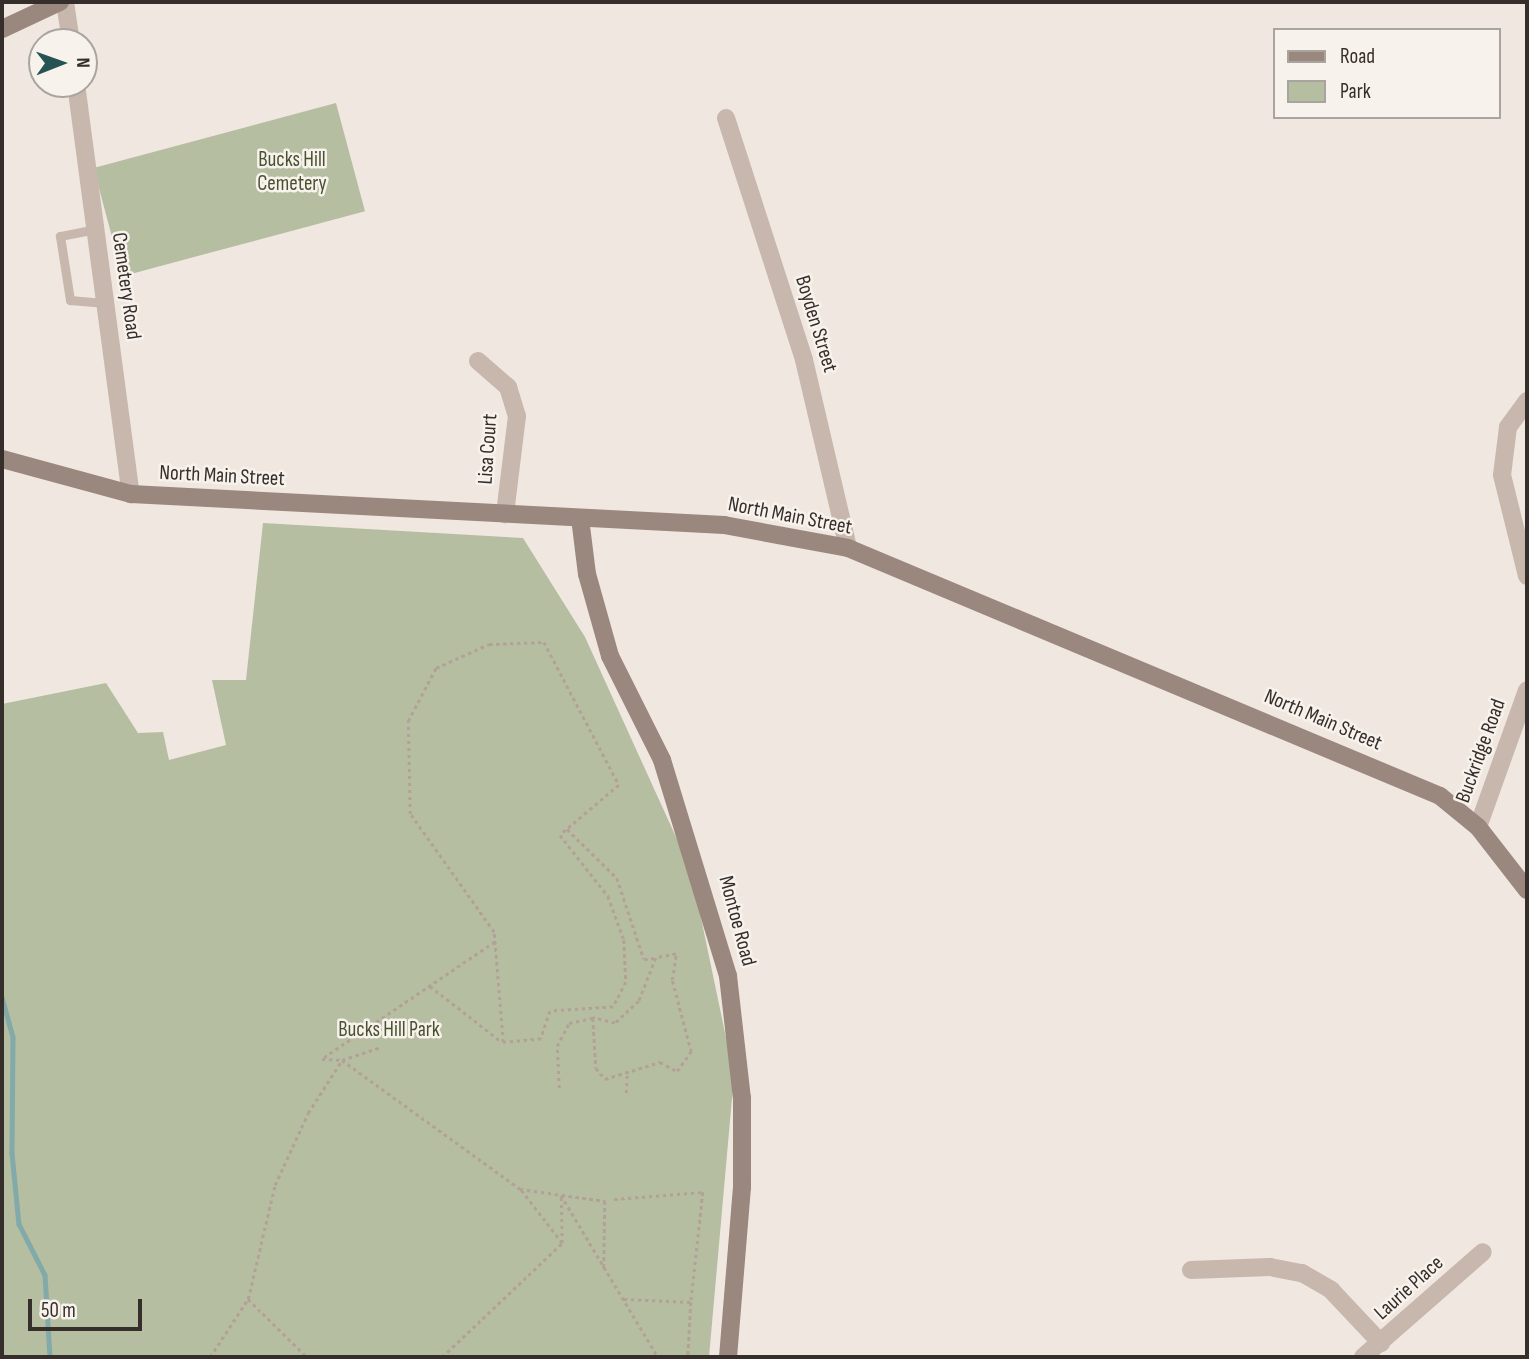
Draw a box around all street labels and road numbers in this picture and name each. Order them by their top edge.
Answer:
street label: Cemetery Road [106,231,146,341]
street label: Boyden Street [789,273,843,375]
street label: Lisa Court [473,413,503,485]
street label: North Main Street [159,460,285,492]
street label: North Main Street [726,492,854,540]
street label: North Main Street [1260,684,1386,756]
street label: Buckridge Road [1451,696,1511,806]
street label: Montoe Road [713,873,761,969]
street label: Laurie Place [1369,1251,1449,1325]

